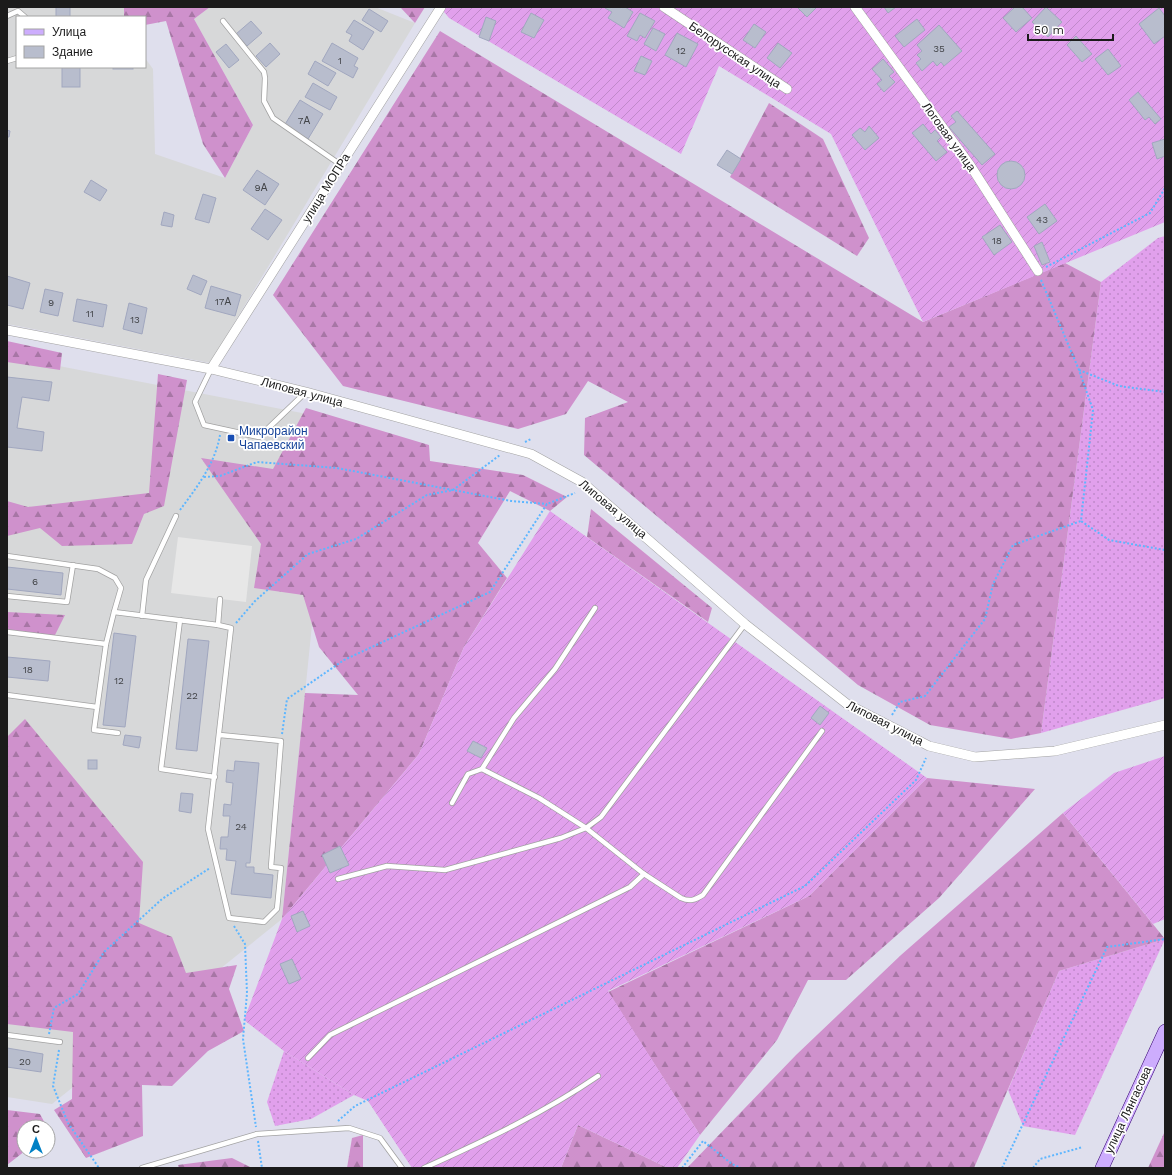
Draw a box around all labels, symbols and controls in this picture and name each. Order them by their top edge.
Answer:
legend [16,16,146,68]
scale bar [1028,16,1113,42]
street label: Белорусская улица [686,19,784,91]
text: 50 m [1034,23,1064,37]
text: Улица [52,25,86,39]
house number: 35 [933,43,945,54]
text: Здание [52,45,93,59]
house number: 12 [676,45,686,56]
house number: 1 [338,55,342,66]
street label: Логовая улица [919,100,979,174]
house number: 7А [298,115,310,126]
street label: улица МОПРа [299,150,353,225]
house number: 9А [255,182,268,193]
house number: 43 [1036,214,1048,225]
house number: 18 [992,235,1002,246]
house number: 17А [215,296,231,307]
house number: 9 [48,297,54,308]
house number: 11 [86,308,94,319]
house number: 13 [130,314,140,325]
street label: Липовая улица [259,374,345,410]
place label: Микрорайон Чапаевский [239,424,308,452]
marker: Микрорайон Чапаевский [226,433,236,443]
street label: Липовая улица [576,477,650,542]
house number: 6 [32,576,38,587]
house number: 18 [23,664,33,675]
house number: 12 [114,675,124,686]
house number: 22 [186,690,198,701]
street label: Липовая улица [844,698,926,749]
house number: 24 [235,821,247,832]
house number: 20 [19,1056,31,1067]
street label: улица Лянгасова [1102,1064,1154,1156]
north arrow [16,1119,56,1159]
text: С [32,1123,40,1136]

